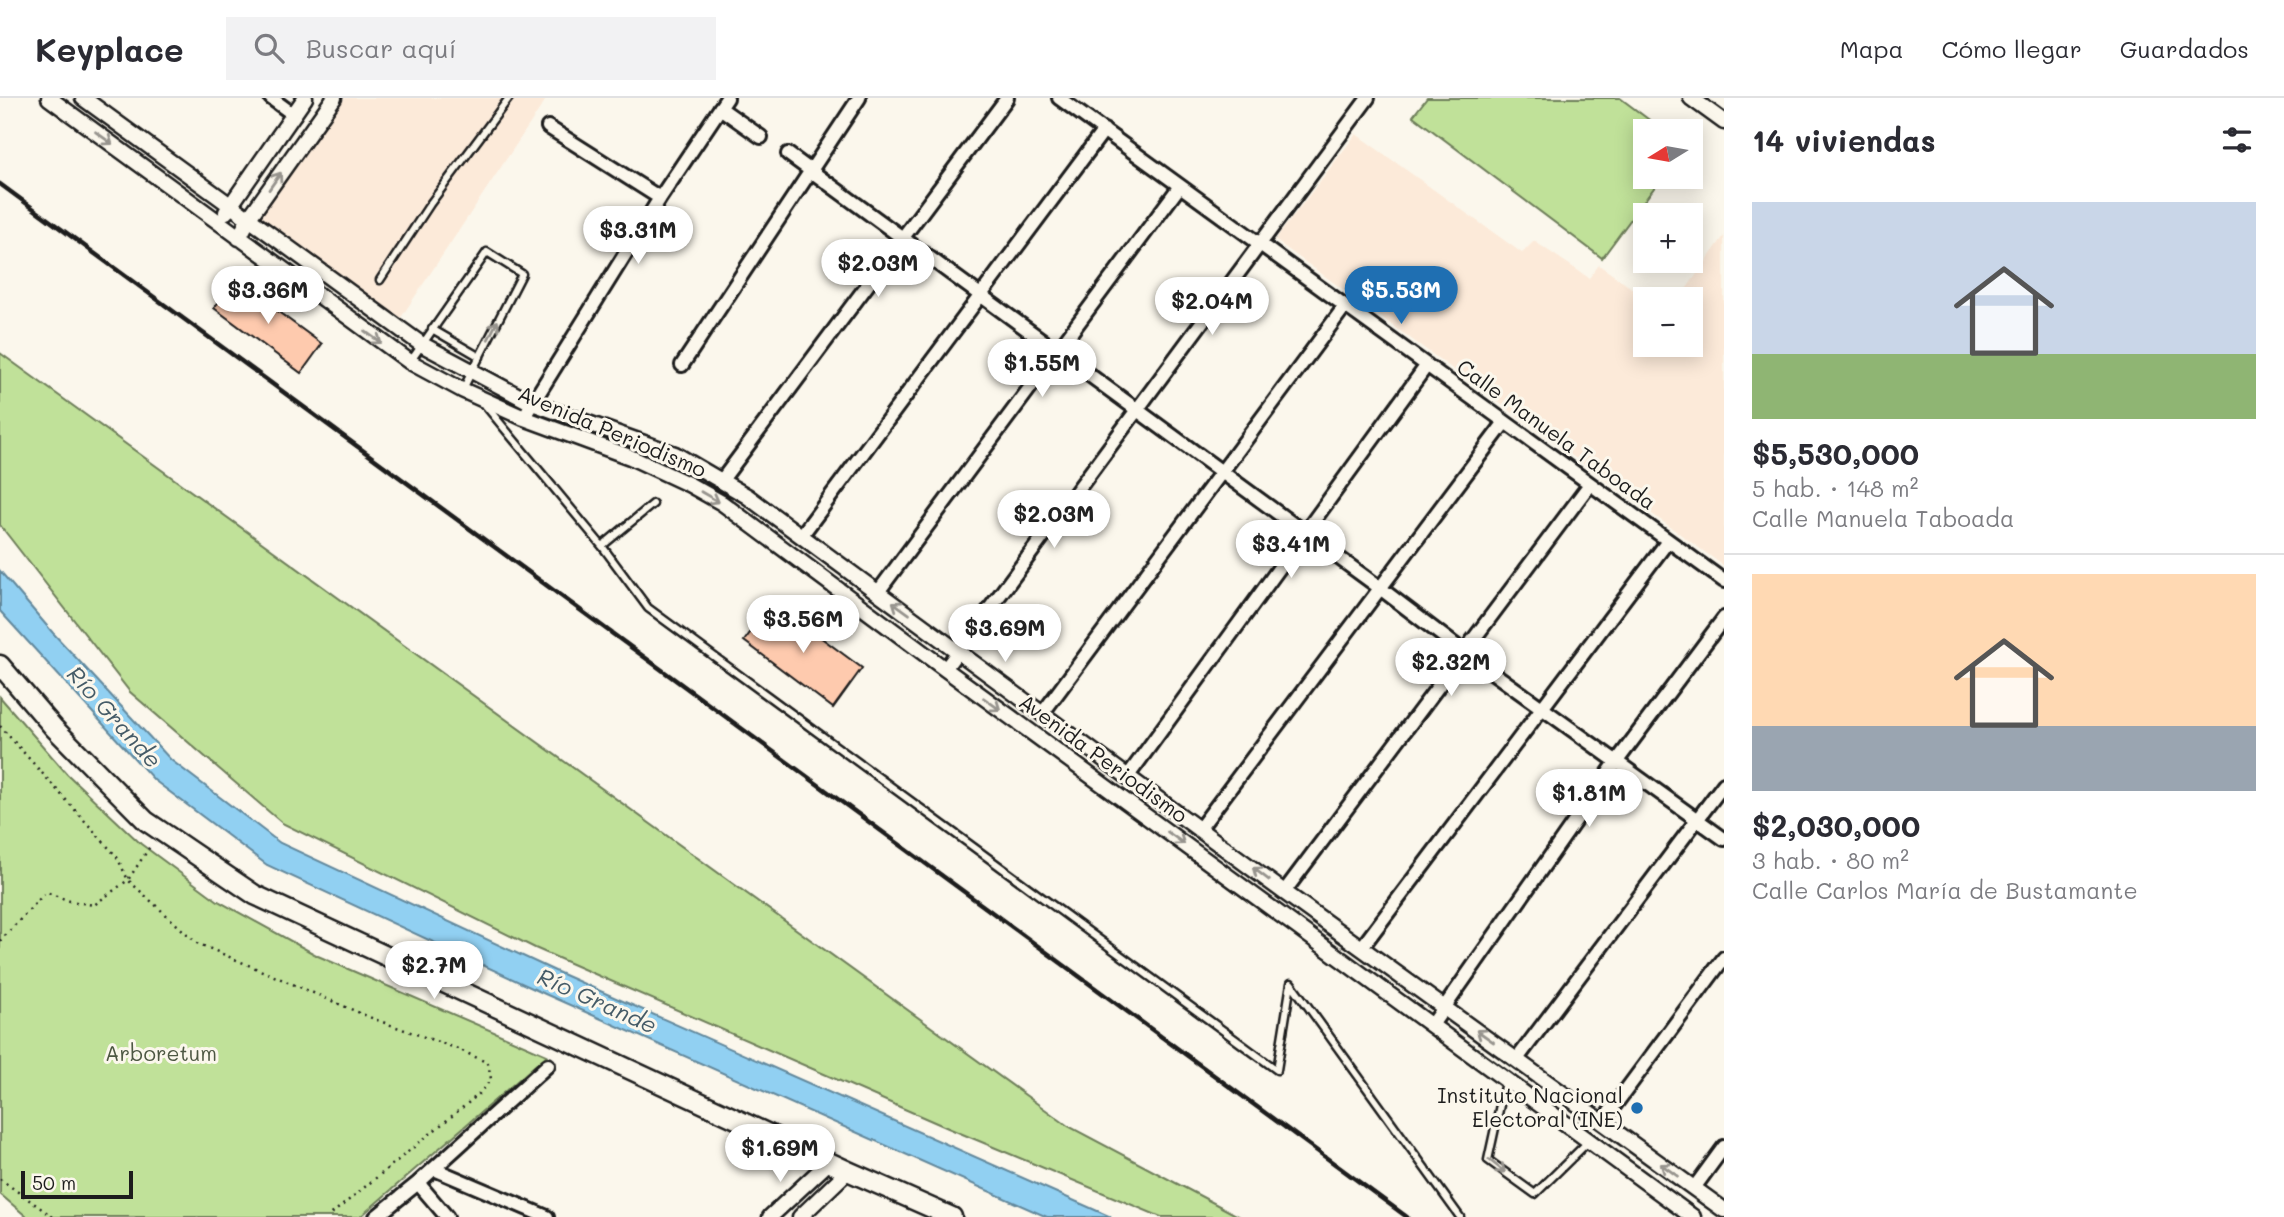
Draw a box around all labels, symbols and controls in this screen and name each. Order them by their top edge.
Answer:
search box [226,17,716,80]
text: Keyplace [35,27,184,70]
icon: search [250,29,288,67]
text: Buscar aquí [306,31,457,65]
text: Mapa [1840,33,1904,64]
text: Cómo llegar [1942,33,2082,64]
text: Guardados [2120,33,2249,64]
north arrow [1633,119,1703,189]
map controls [1633,119,1703,357]
text: 14 viviendas [1752,120,1936,160]
icon: filters [2218,121,2256,159]
one-way arrow [94,131,113,146]
one-way arrow [268,172,282,191]
button: + [1633,203,1703,273]
pin: $3.31M [581,206,695,266]
text: $3.31M [599,214,677,244]
pin: $2.03M [821,240,935,299]
text: $2.03M [837,247,919,277]
icon: home [1941,248,2067,374]
pin: $3.36M [211,266,325,326]
pin: $5.53M [1344,266,1458,326]
text: $3.36M [227,274,309,304]
text: $5.53M [1361,274,1441,304]
pin: $2.04M [1155,278,1269,337]
text: $2.04M [1171,285,1253,315]
button: − [1633,287,1703,357]
one-way arrow [487,320,501,341]
one-way arrow [363,329,382,344]
pin: $1.55M [985,340,1099,399]
text: $1.55M [1004,347,1080,377]
street label: Calle Manuela Taboada [1452,352,1662,515]
street label: Avenida Periodismo [514,379,711,483]
text: $5,530,000 [1752,433,1919,473]
text: 5 hab. · 148 m² [1752,473,1918,503]
one-way arrow [700,490,720,504]
pin: $2.03M [997,490,1111,550]
text: $2.03M [1013,498,1095,528]
text: Calle Manuela Taboada [1752,503,2014,533]
pin: $3.41M [1234,520,1348,580]
text: $3.41M [1252,528,1330,558]
pin: $3.56M [746,596,860,655]
one-way arrow [891,601,910,616]
text: $3.56M [762,603,844,633]
pin: $3.69M [948,604,1062,664]
text: $3.69M [964,612,1046,642]
icon: home [1941,620,2067,746]
pin: $2.32M [1394,638,1508,698]
text: $2.32M [1411,646,1491,676]
water label: Río Grande [61,659,169,774]
street label: Avenida Periodismo [1014,687,1194,828]
one-way arrow [982,697,1001,711]
pin: $1.81M [1532,770,1646,829]
text: $1.81M [1552,777,1626,807]
text: $2,030,000 [1752,805,1920,845]
one-way arrow [1166,831,1185,845]
text: 3 hab. · 80 m² [1752,845,1909,875]
one-way arrow [1252,867,1271,882]
text: Calle Carlos María de Bustamante [1752,875,2138,905]
pin: $2.7M [385,942,483,1001]
text: $2.7M [401,949,467,979]
water label: Río Grande [533,960,662,1040]
one-way arrow [1476,1029,1495,1044]
park label: Arboretum [105,1039,217,1066]
place label: Instituto Nacional Electoral (INE) [1437,1081,1623,1132]
marker: Instituto Nacional Electoral (INE) [1629,1100,1645,1116]
pin: $1.69M [723,1124,837,1184]
text: $1.69M [741,1132,819,1162]
one-way arrow [1488,1157,1506,1173]
one-way arrow [1660,1163,1679,1177]
scale bar [21,1168,133,1200]
text: 50 m [32,1170,76,1195]

